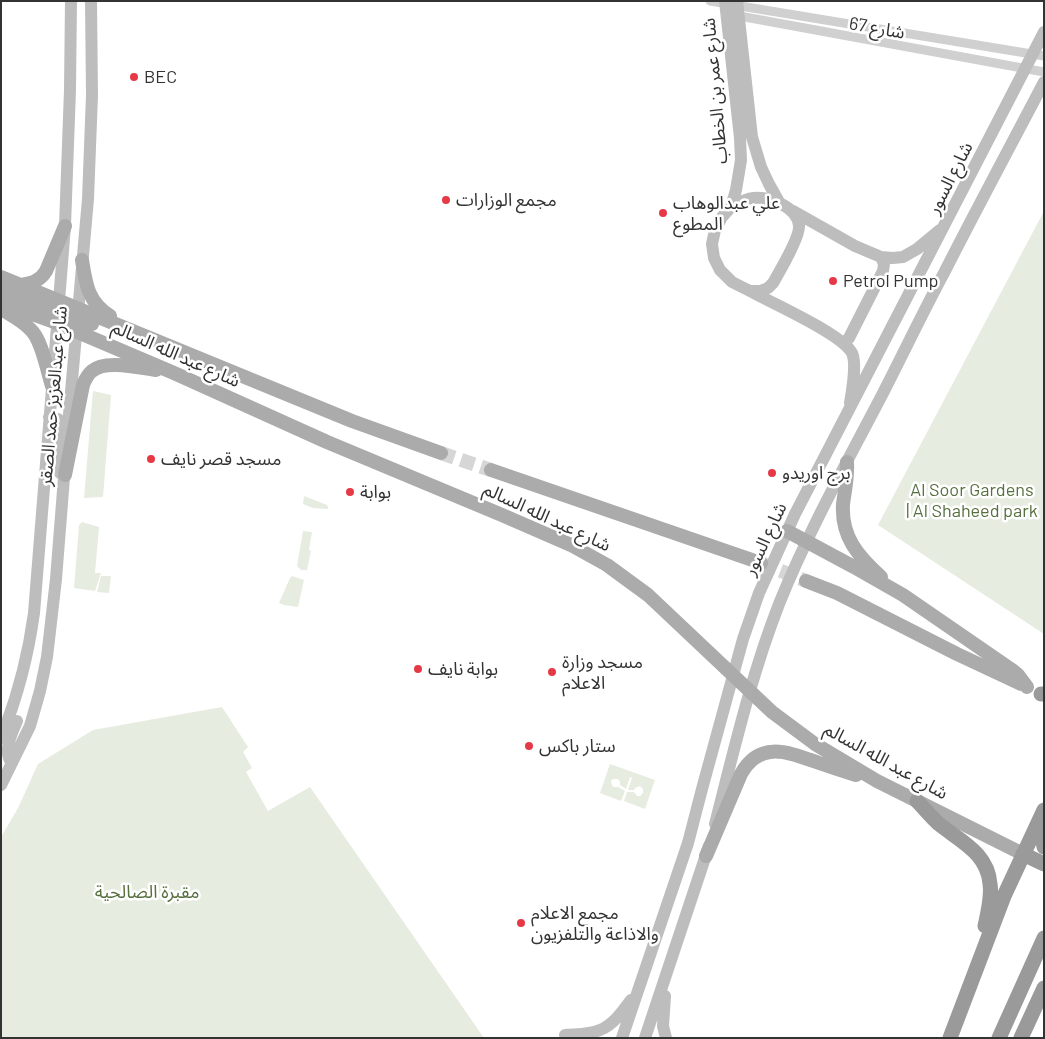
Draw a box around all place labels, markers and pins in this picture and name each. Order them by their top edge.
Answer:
place label: BEC [144,66,177,88]
marker: BEC [128,71,140,83]
place label: مجمع الوزارات [456,189,557,211]
place label: علي عبدالوهاب المطوع [673,192,780,234]
marker: مجمع الوزارات [440,194,452,206]
marker: علي عبدالوهاب المطوع [657,207,669,219]
place label: Petrol Pump [843,270,938,292]
marker: Petrol Pump [827,275,839,287]
place label: مسجد قصر نايف [161,448,281,470]
marker: مسجد قصر نايف [145,453,157,465]
place label: برج اوريدو [782,462,850,484]
marker: برج اوريدو [766,467,778,479]
place label: بوابة [360,481,391,503]
marker: بوابة [344,486,356,498]
place label: مسجد وزارة الاعلام [562,651,643,694]
place label: بوابة نايف [428,658,498,680]
marker: بوابة نايف [412,663,424,675]
marker: مسجد وزارة الاعلام [546,666,558,678]
place label: ستار باكس [539,735,616,757]
marker: ستار باكس [523,740,535,752]
place label: مجمع الاعلام والاذاعة والتلفزيون [531,902,659,944]
marker: مجمع الاعلام والاذاعة والتلفزيون [515,917,527,929]

